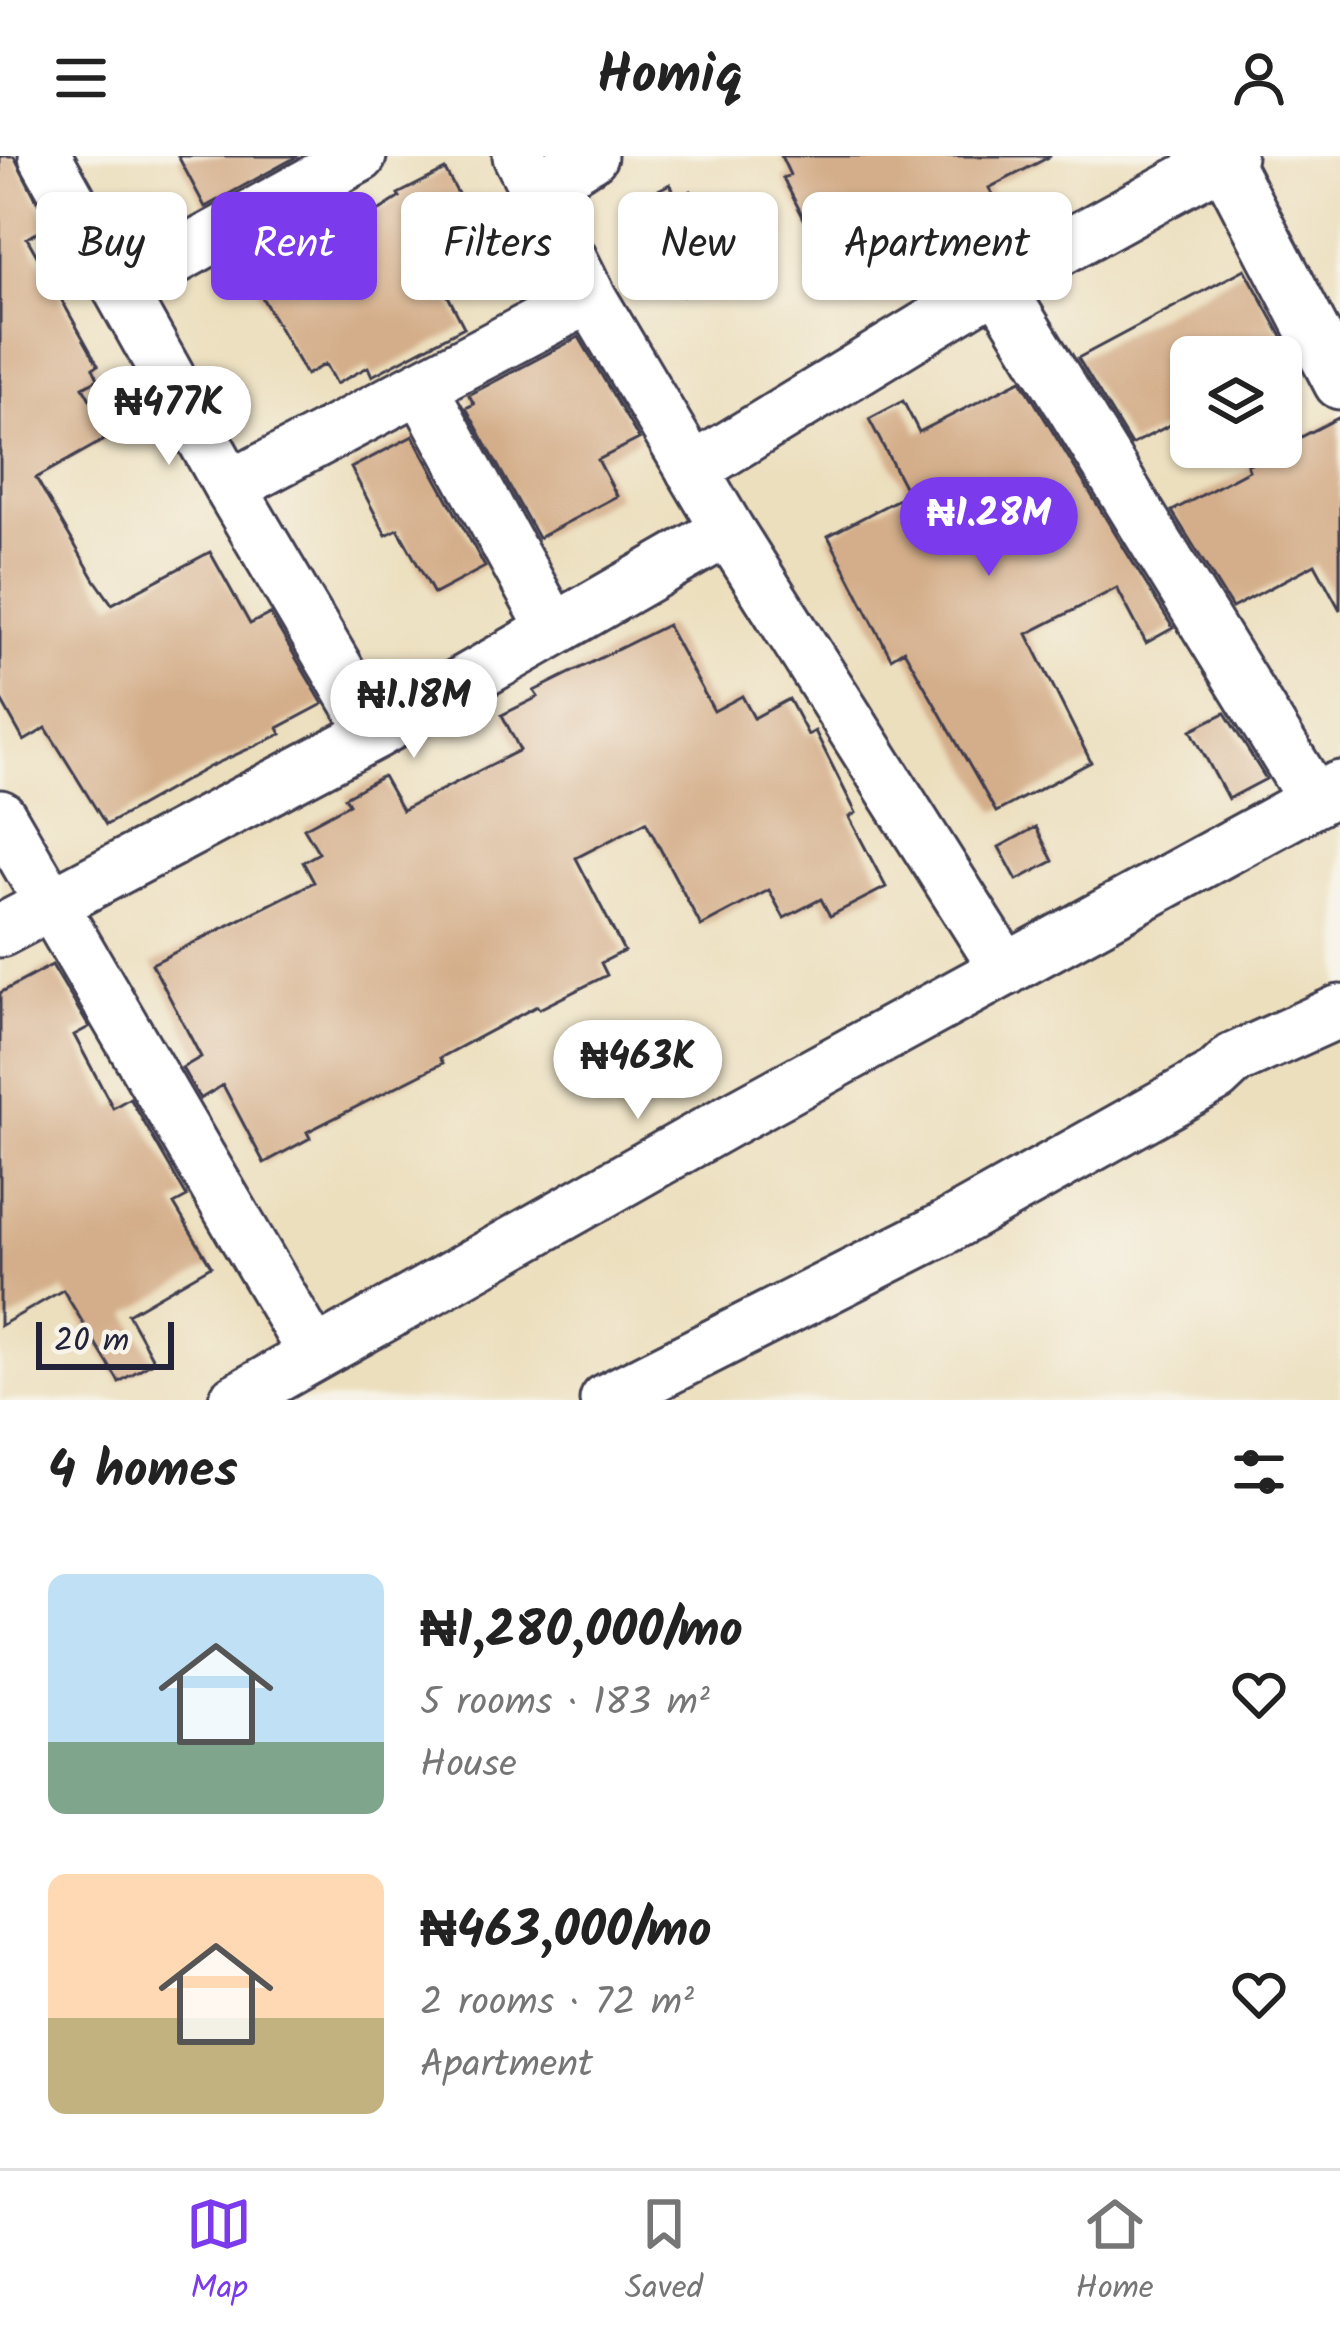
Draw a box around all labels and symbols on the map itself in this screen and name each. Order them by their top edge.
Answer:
pin: ₦477K [85,366,253,468]
pin: ₦1.28M [891,477,1087,579]
pin: ₦1.18M [316,659,512,761]
pin: ₦463K [554,1020,722,1122]
scale bar [36,1316,174,1369]

